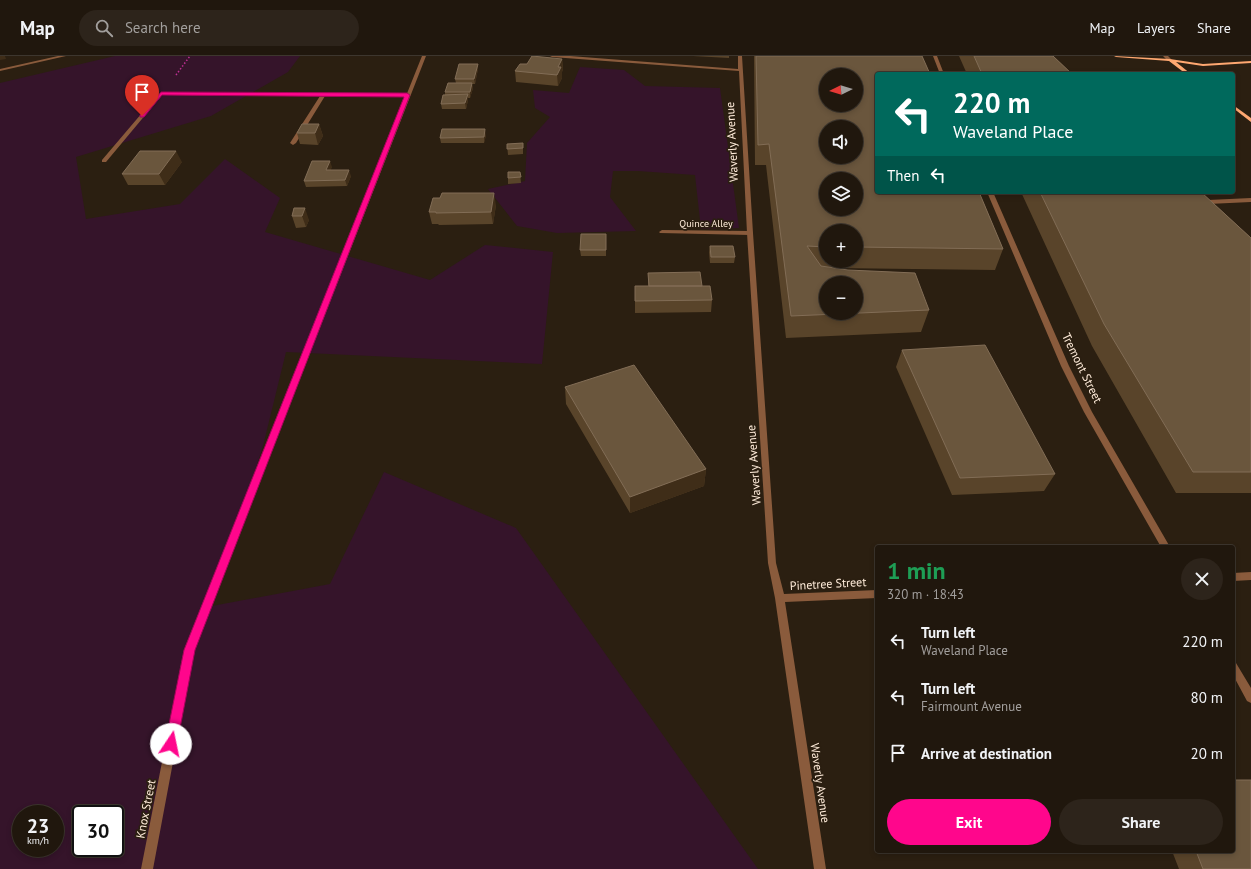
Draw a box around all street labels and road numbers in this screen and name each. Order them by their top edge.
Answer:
street label: Waverly Avenue [722,102,741,182]
street label: Quince Alley [679,217,733,230]
street label: Tremont Street [1059,330,1106,405]
street label: Waverly Avenue [743,425,764,506]
street label: Pinetree Street [789,574,867,593]
street label: Waverly Avenue [807,742,834,824]
street label: Knox Street [132,778,159,839]

